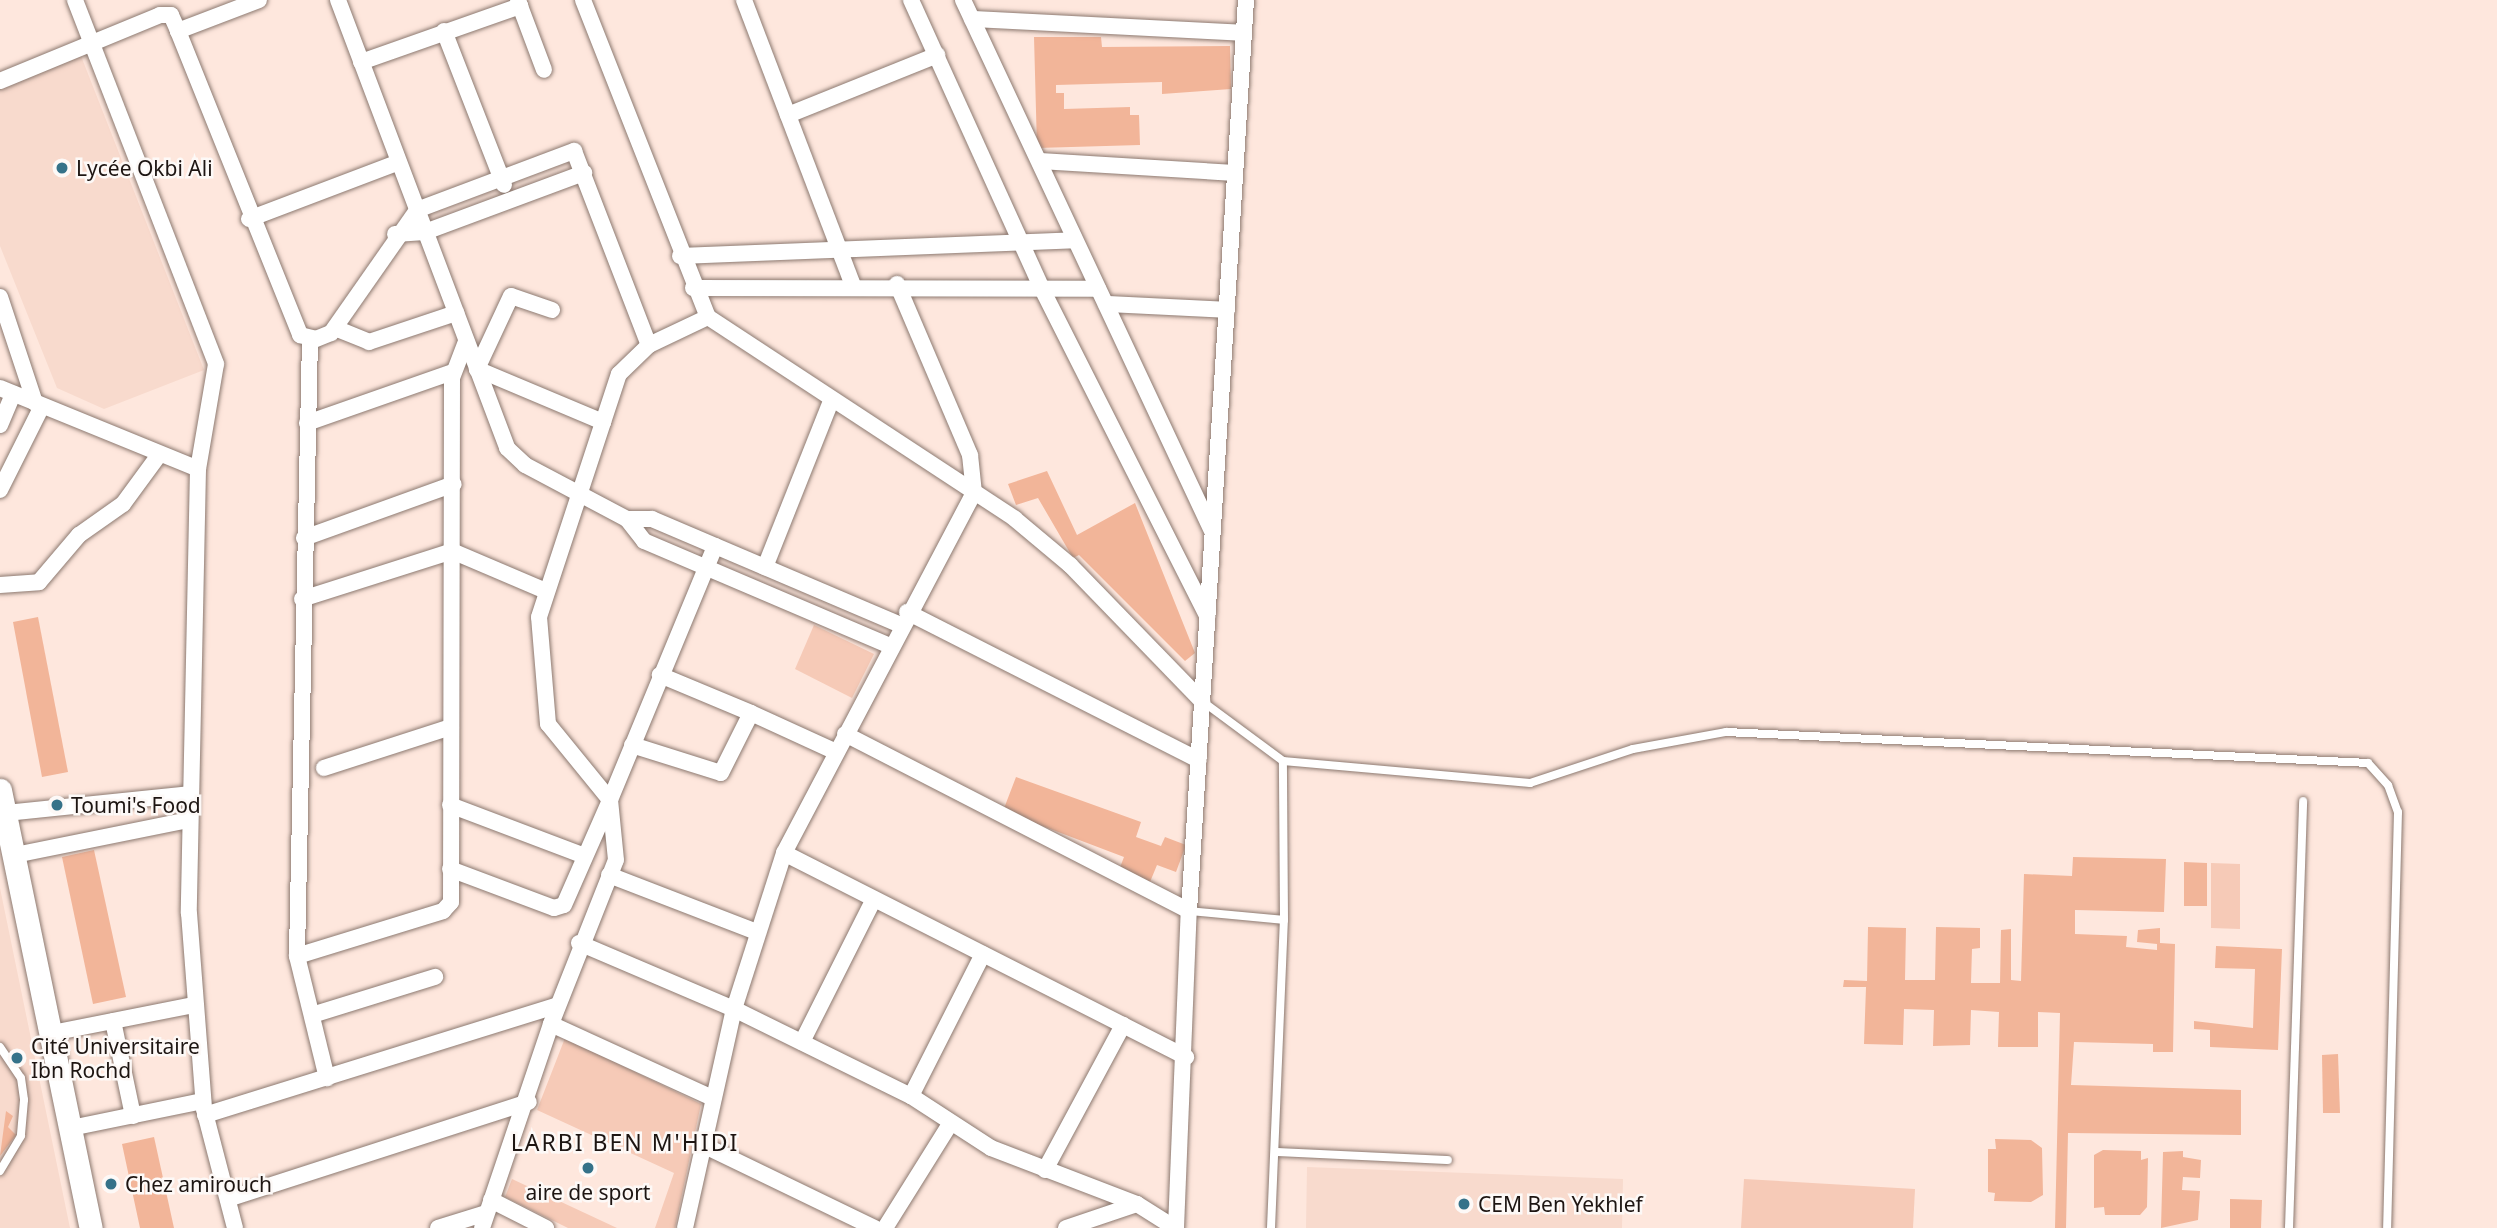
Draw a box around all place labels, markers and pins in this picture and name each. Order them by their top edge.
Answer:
place label: Lycée Okbi Ali [76,155,213,181]
marker: Lycée Okbi Ali [54,160,70,176]
place label: Toumi's Food [71,792,201,818]
marker: Toumi's Food [49,797,65,813]
place label: Cité Universitaire Ibn Rochd [31,1033,200,1083]
marker: Cité Universitaire Ibn Rochd [9,1050,25,1066]
marker: aire de sport [580,1160,596,1176]
place label: Chez amirouch [125,1171,272,1197]
marker: Chez amirouch [103,1176,119,1192]
place label: aire de sport [526,1179,650,1205]
place label: CEM Ben Yekhlef [1478,1191,1643,1217]
marker: CEM Ben Yekhlef [1456,1196,1472,1212]

